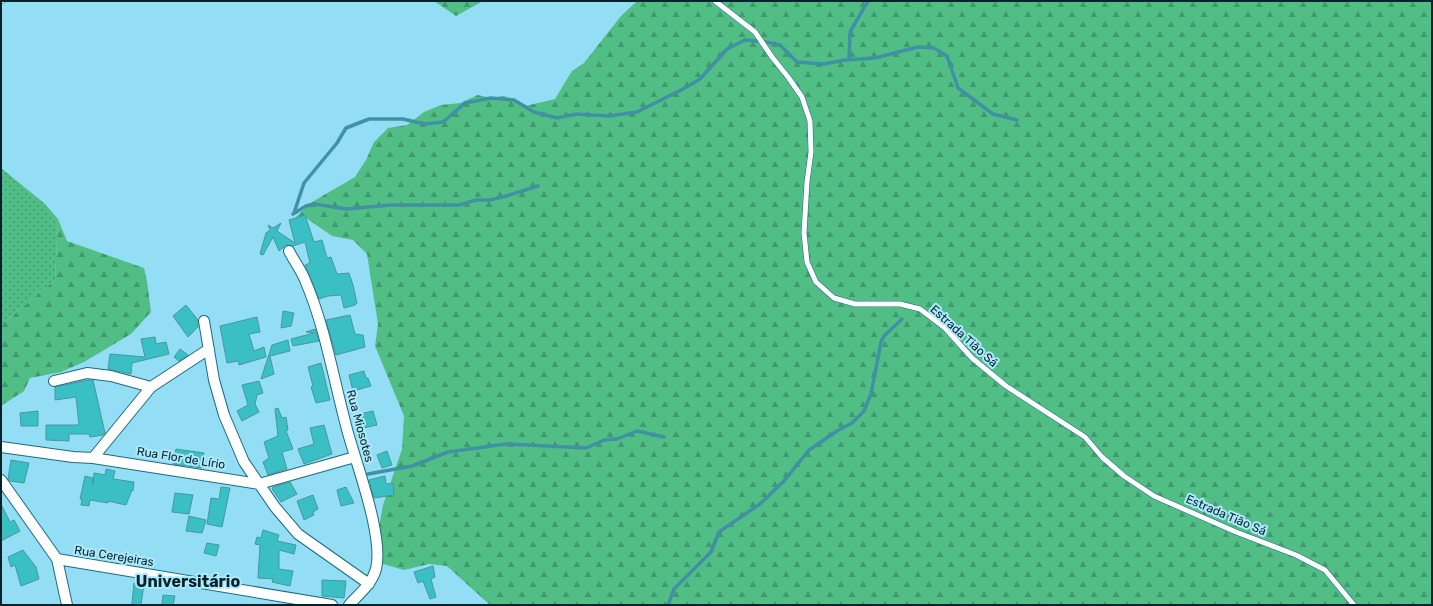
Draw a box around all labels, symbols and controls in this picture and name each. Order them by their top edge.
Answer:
street label: Estrada Tião Sá [927,302,1001,370]
street label: Rua Miosotes [344,388,376,464]
street label: Rua Flor de Lírio [136,444,226,472]
street label: Estrada Tião Sá [1184,492,1268,538]
street label: Rua Cerejeiras [73,543,155,569]
district label: Universitário [136,572,240,591]

